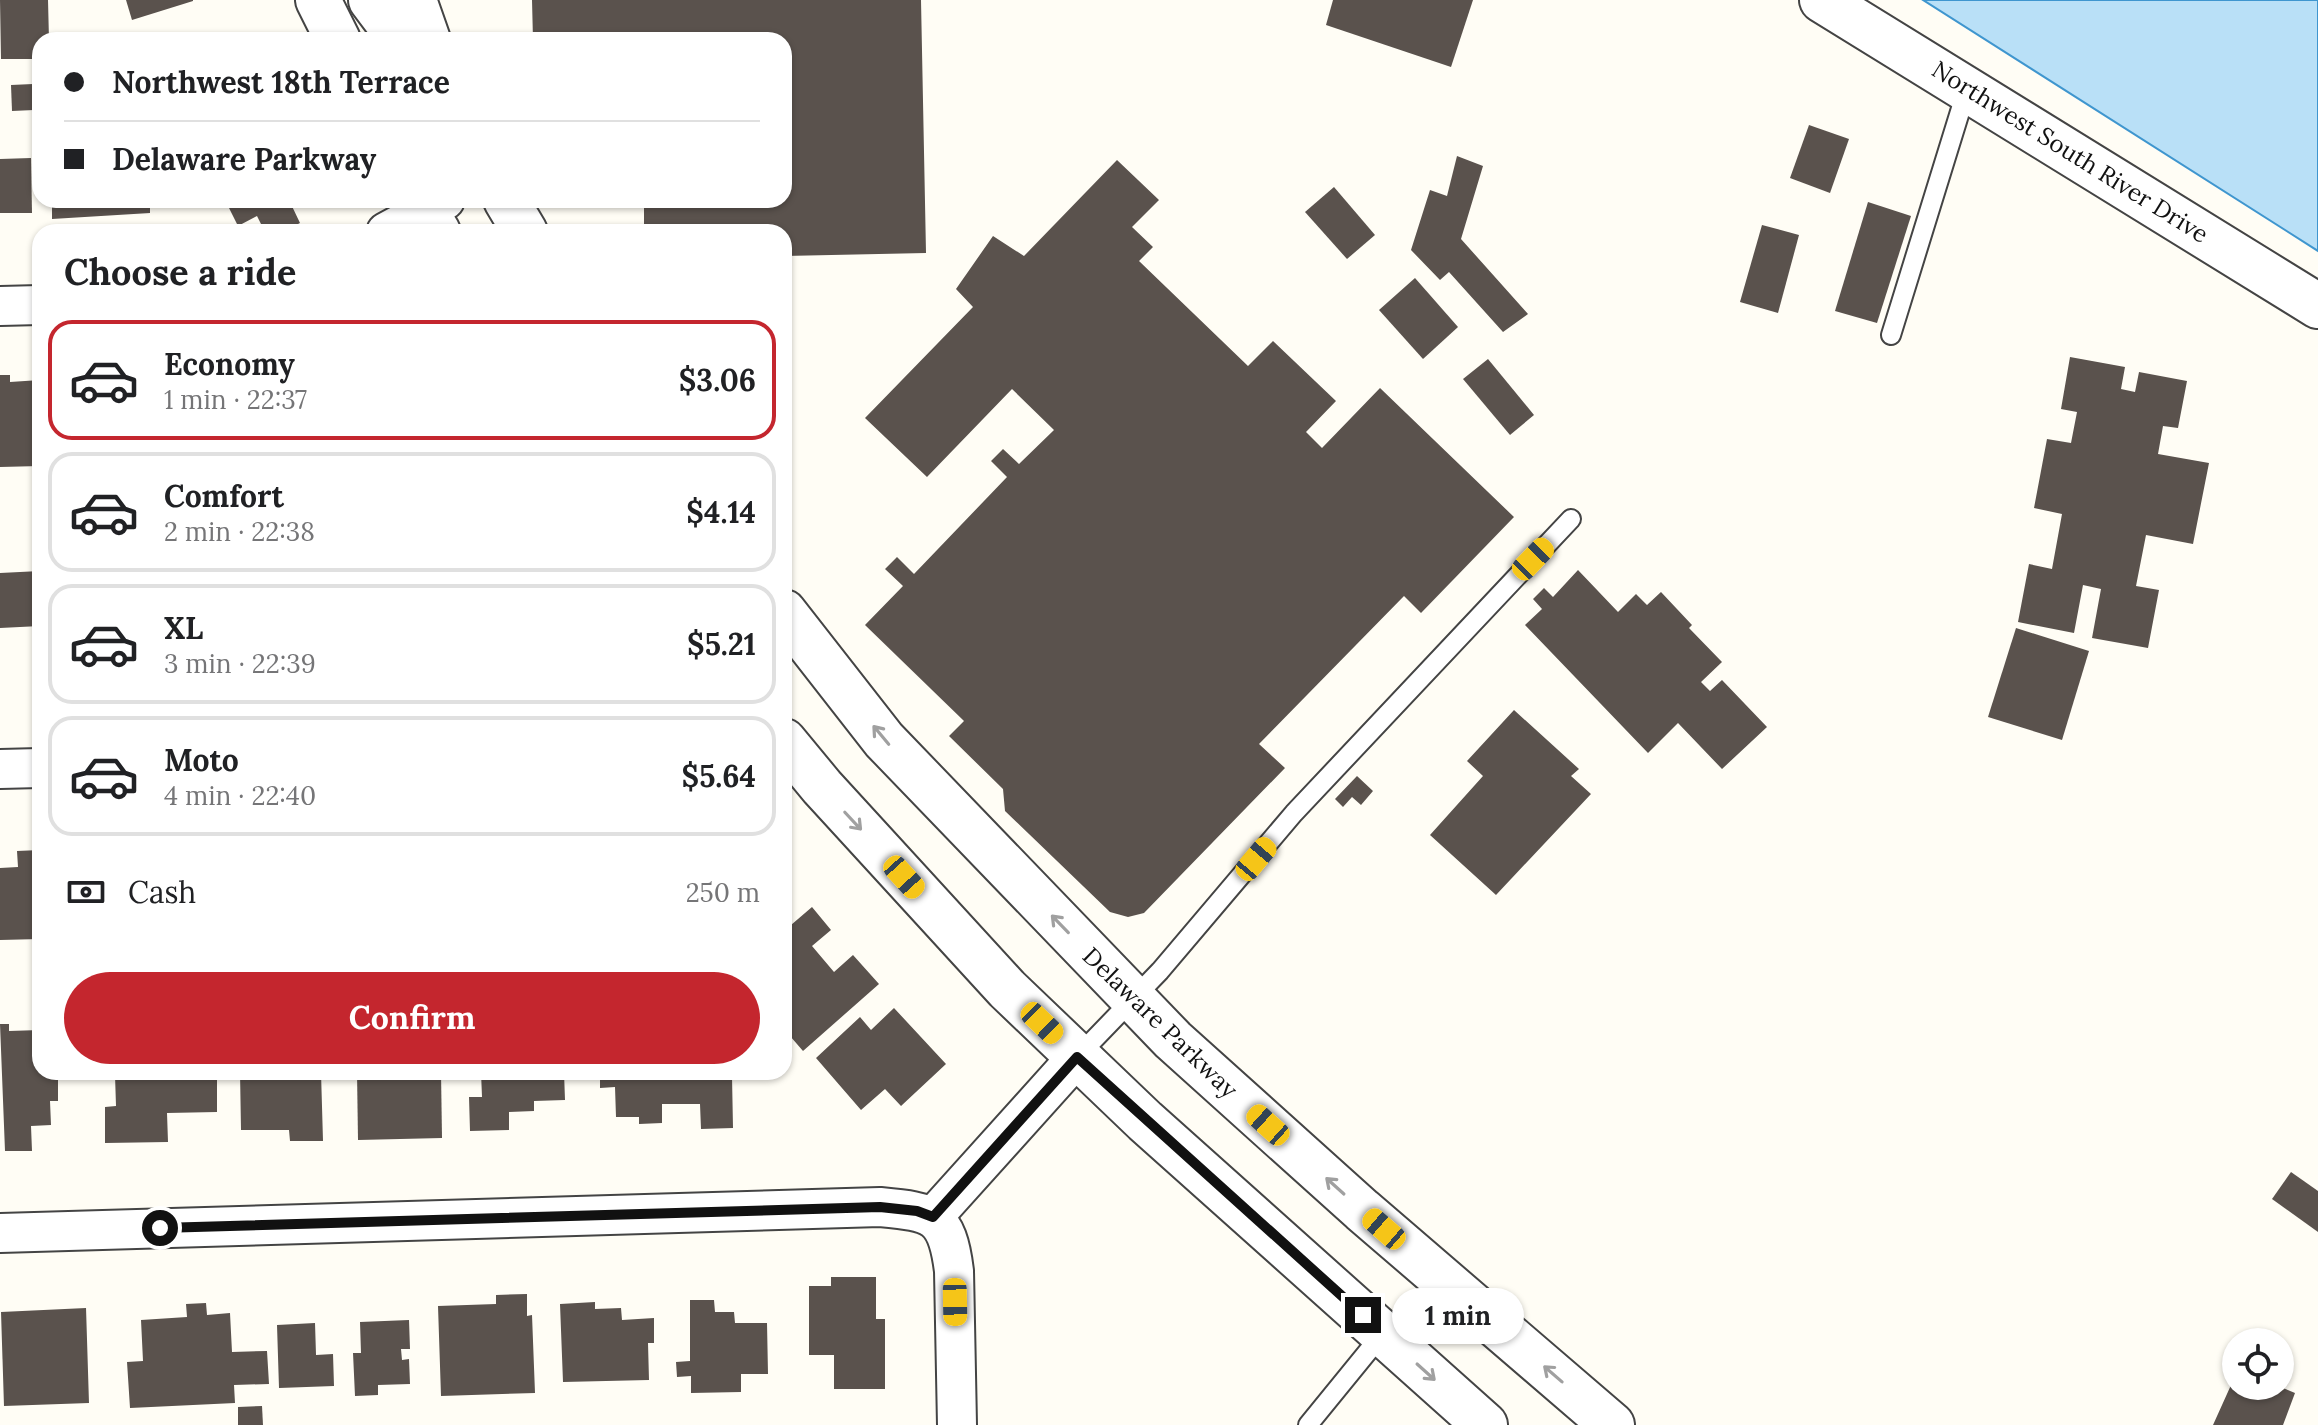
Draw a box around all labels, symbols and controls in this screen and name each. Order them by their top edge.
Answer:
street label: Northwest South River Drive [1926,54,2214,250]
text: Northwest 18th Terrace [112,63,450,101]
text: Delaware Parkway [112,140,376,178]
text: Choose a ride [64,249,296,295]
icon: car [68,344,140,416]
text: Economy [164,345,295,383]
text: $3.06 [679,361,756,399]
text: 1 min · 22:37 [164,383,307,416]
icon: car [68,476,140,548]
text: Comfort [164,477,284,515]
text: $4.14 [686,493,756,531]
text: 2 min · 22:38 [164,515,315,548]
car [1508,533,1558,585]
icon: car [68,608,140,680]
text: XL [164,609,203,647]
text: $5.21 [687,625,756,663]
text: 3 min · 22:39 [164,647,316,680]
one-way arrow [872,725,890,746]
icon: car [68,740,140,812]
text: Moto [164,741,239,779]
text: $5.64 [682,757,756,795]
text: 4 min · 22:40 [164,779,316,812]
one-way arrow [844,811,862,831]
car [1231,833,1281,885]
car [879,851,929,903]
icon: cash [64,870,108,914]
text: Cash [128,873,196,911]
text: 250 m [686,876,760,909]
one-way arrow [1050,914,1069,934]
street label: Delaware Parkway [1076,941,1245,1105]
button: Confirm [64,972,760,1064]
car [1016,998,1068,1048]
car [1242,1100,1294,1150]
one-way arrow [1326,1177,1346,1195]
car [1358,1204,1410,1254]
route start [142,1210,178,1246]
car [943,1278,967,1326]
callout: 1 min [1391,1287,1523,1343]
route end [1345,1297,1381,1333]
text: 1 min [1425,1299,1491,1332]
map controls [2222,1328,2294,1400]
button: locate [2222,1328,2294,1400]
one-way arrow [1415,1363,1435,1381]
one-way arrow [1543,1366,1563,1384]

